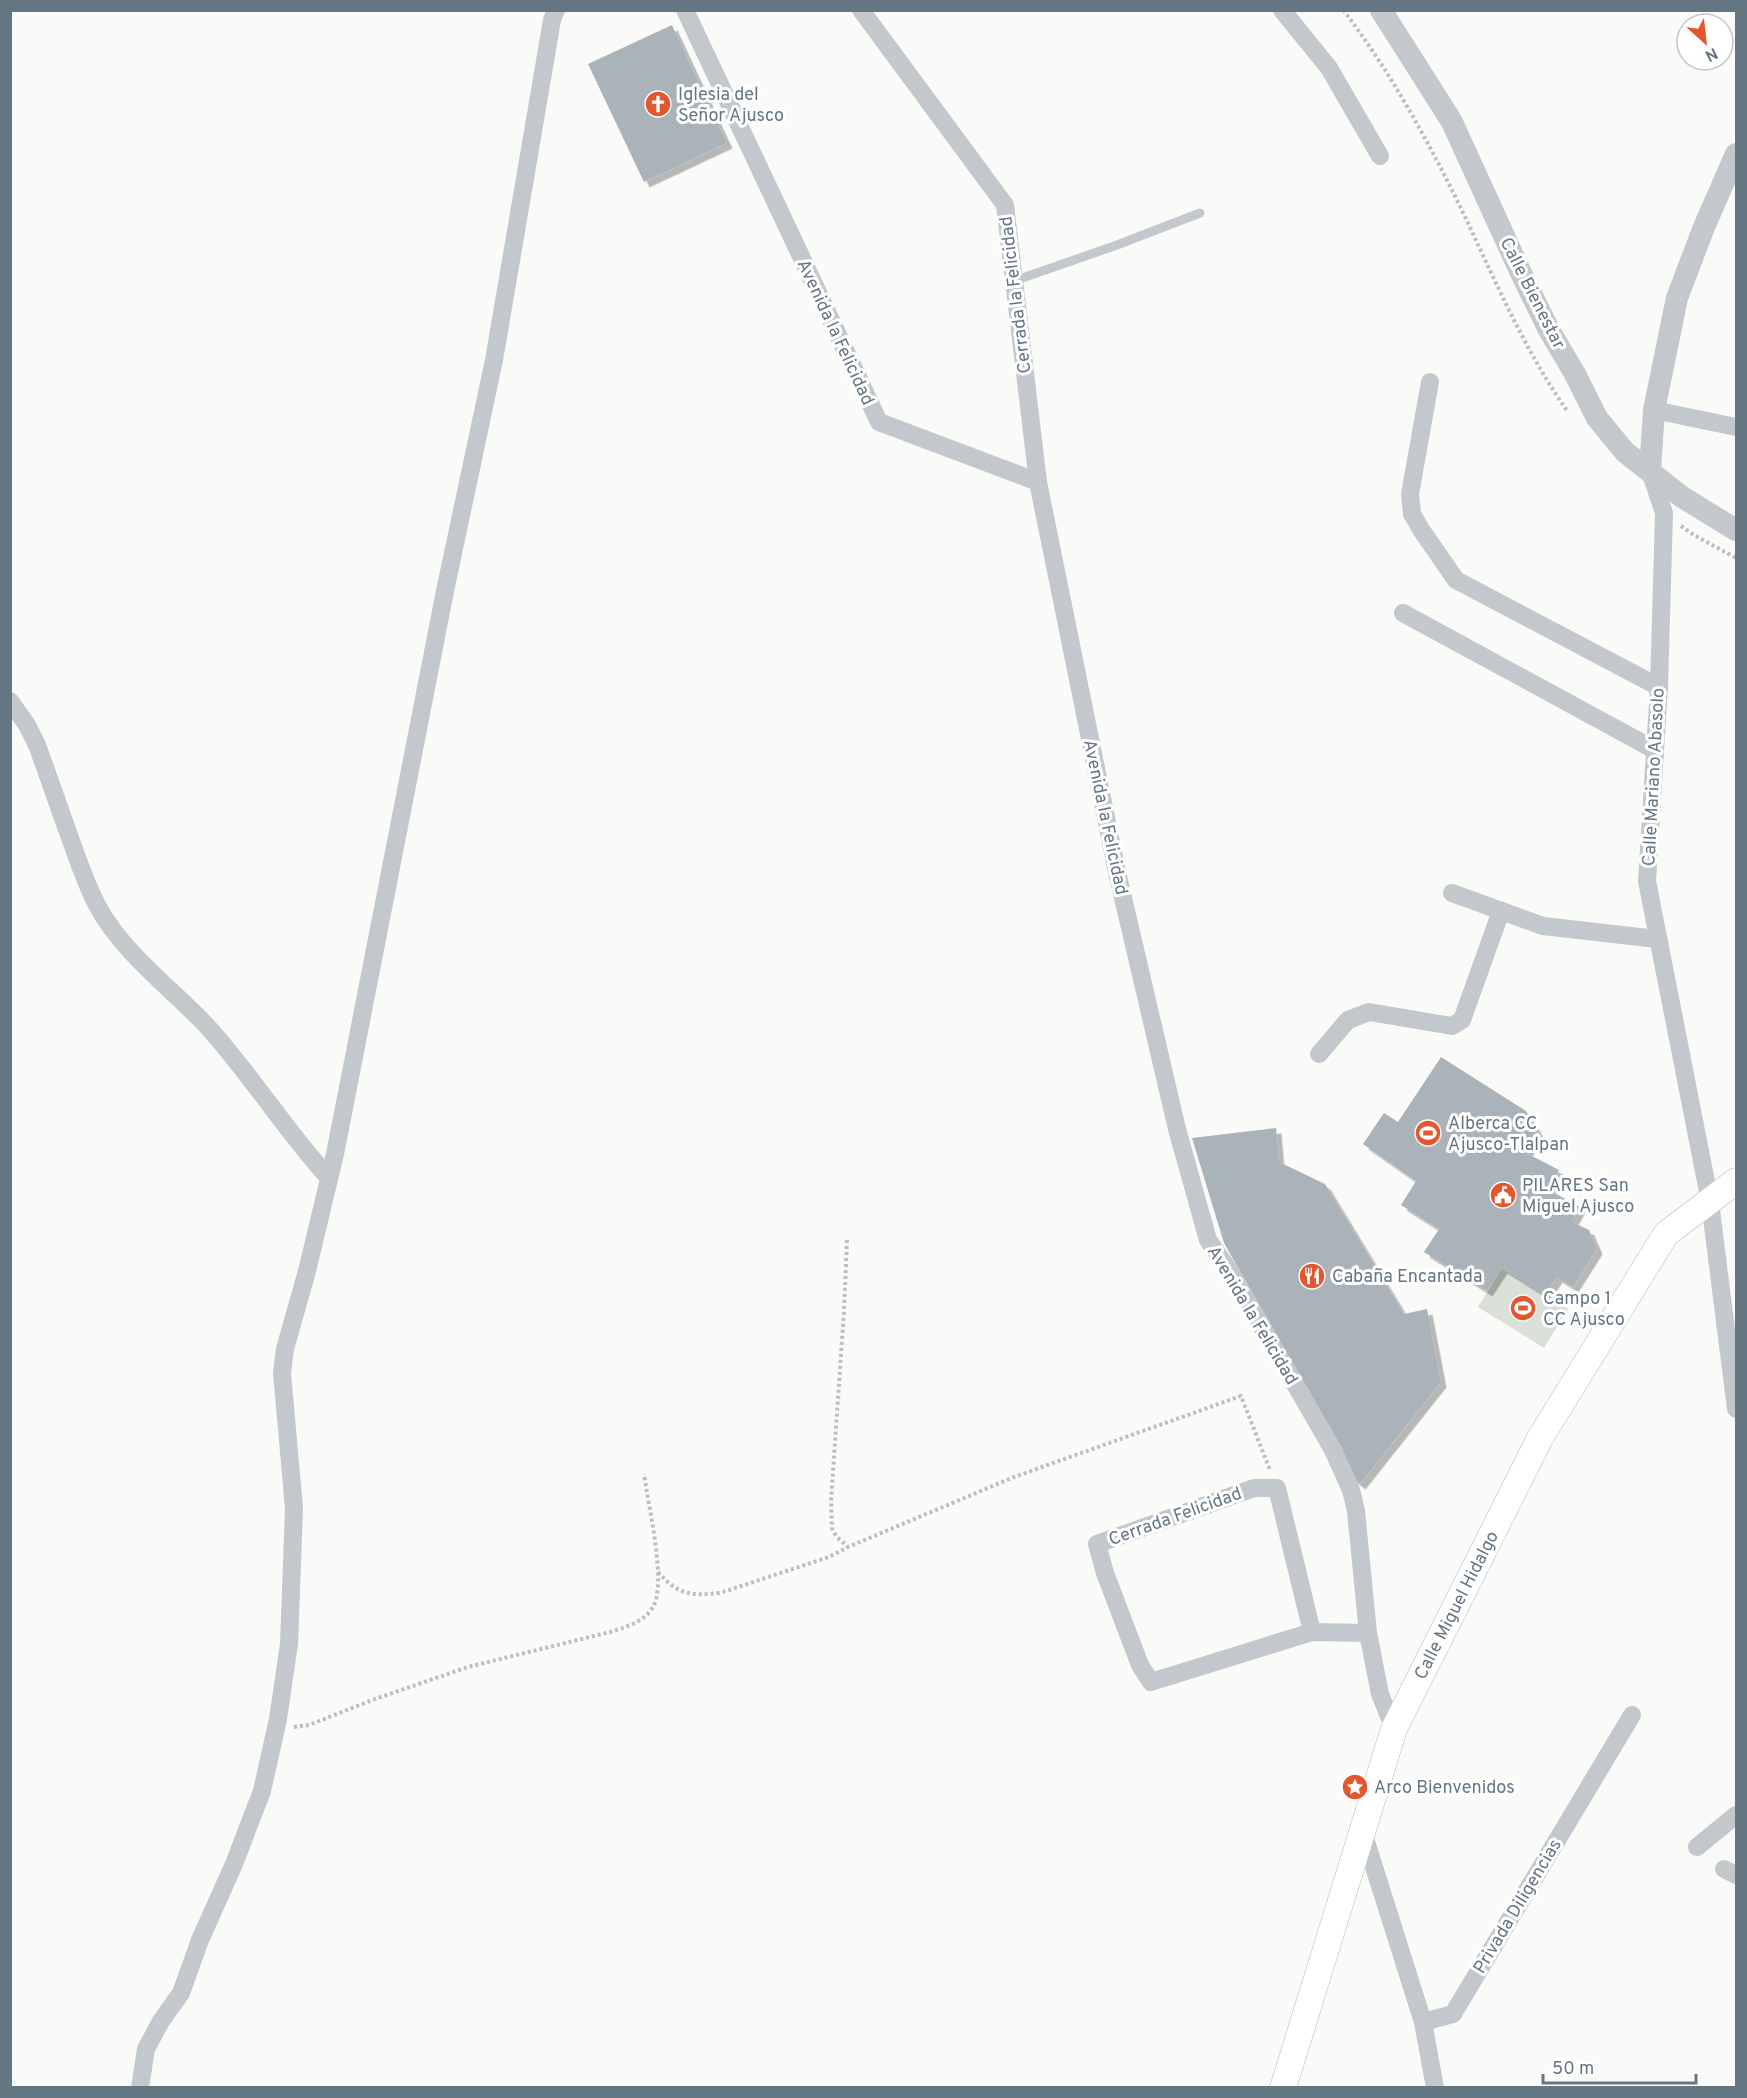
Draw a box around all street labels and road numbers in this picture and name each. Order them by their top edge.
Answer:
street label: Cerrada la Felicidad [995,215,1038,375]
street label: Calle Bienestar [1494,234,1570,353]
street label: Avenida la Felicidad [791,256,879,409]
street label: Calle Mariano Abasolo [1638,687,1671,867]
street label: Avenida la Felicidad [1077,737,1132,897]
street label: Avenida la Felicidad [1201,1242,1302,1390]
street label: Cerrada Felicidad [1106,1483,1245,1552]
street label: Calle Miguel Hidalgo [1410,1527,1505,1684]
street label: Privada Diligencias [1469,1835,1568,1978]

